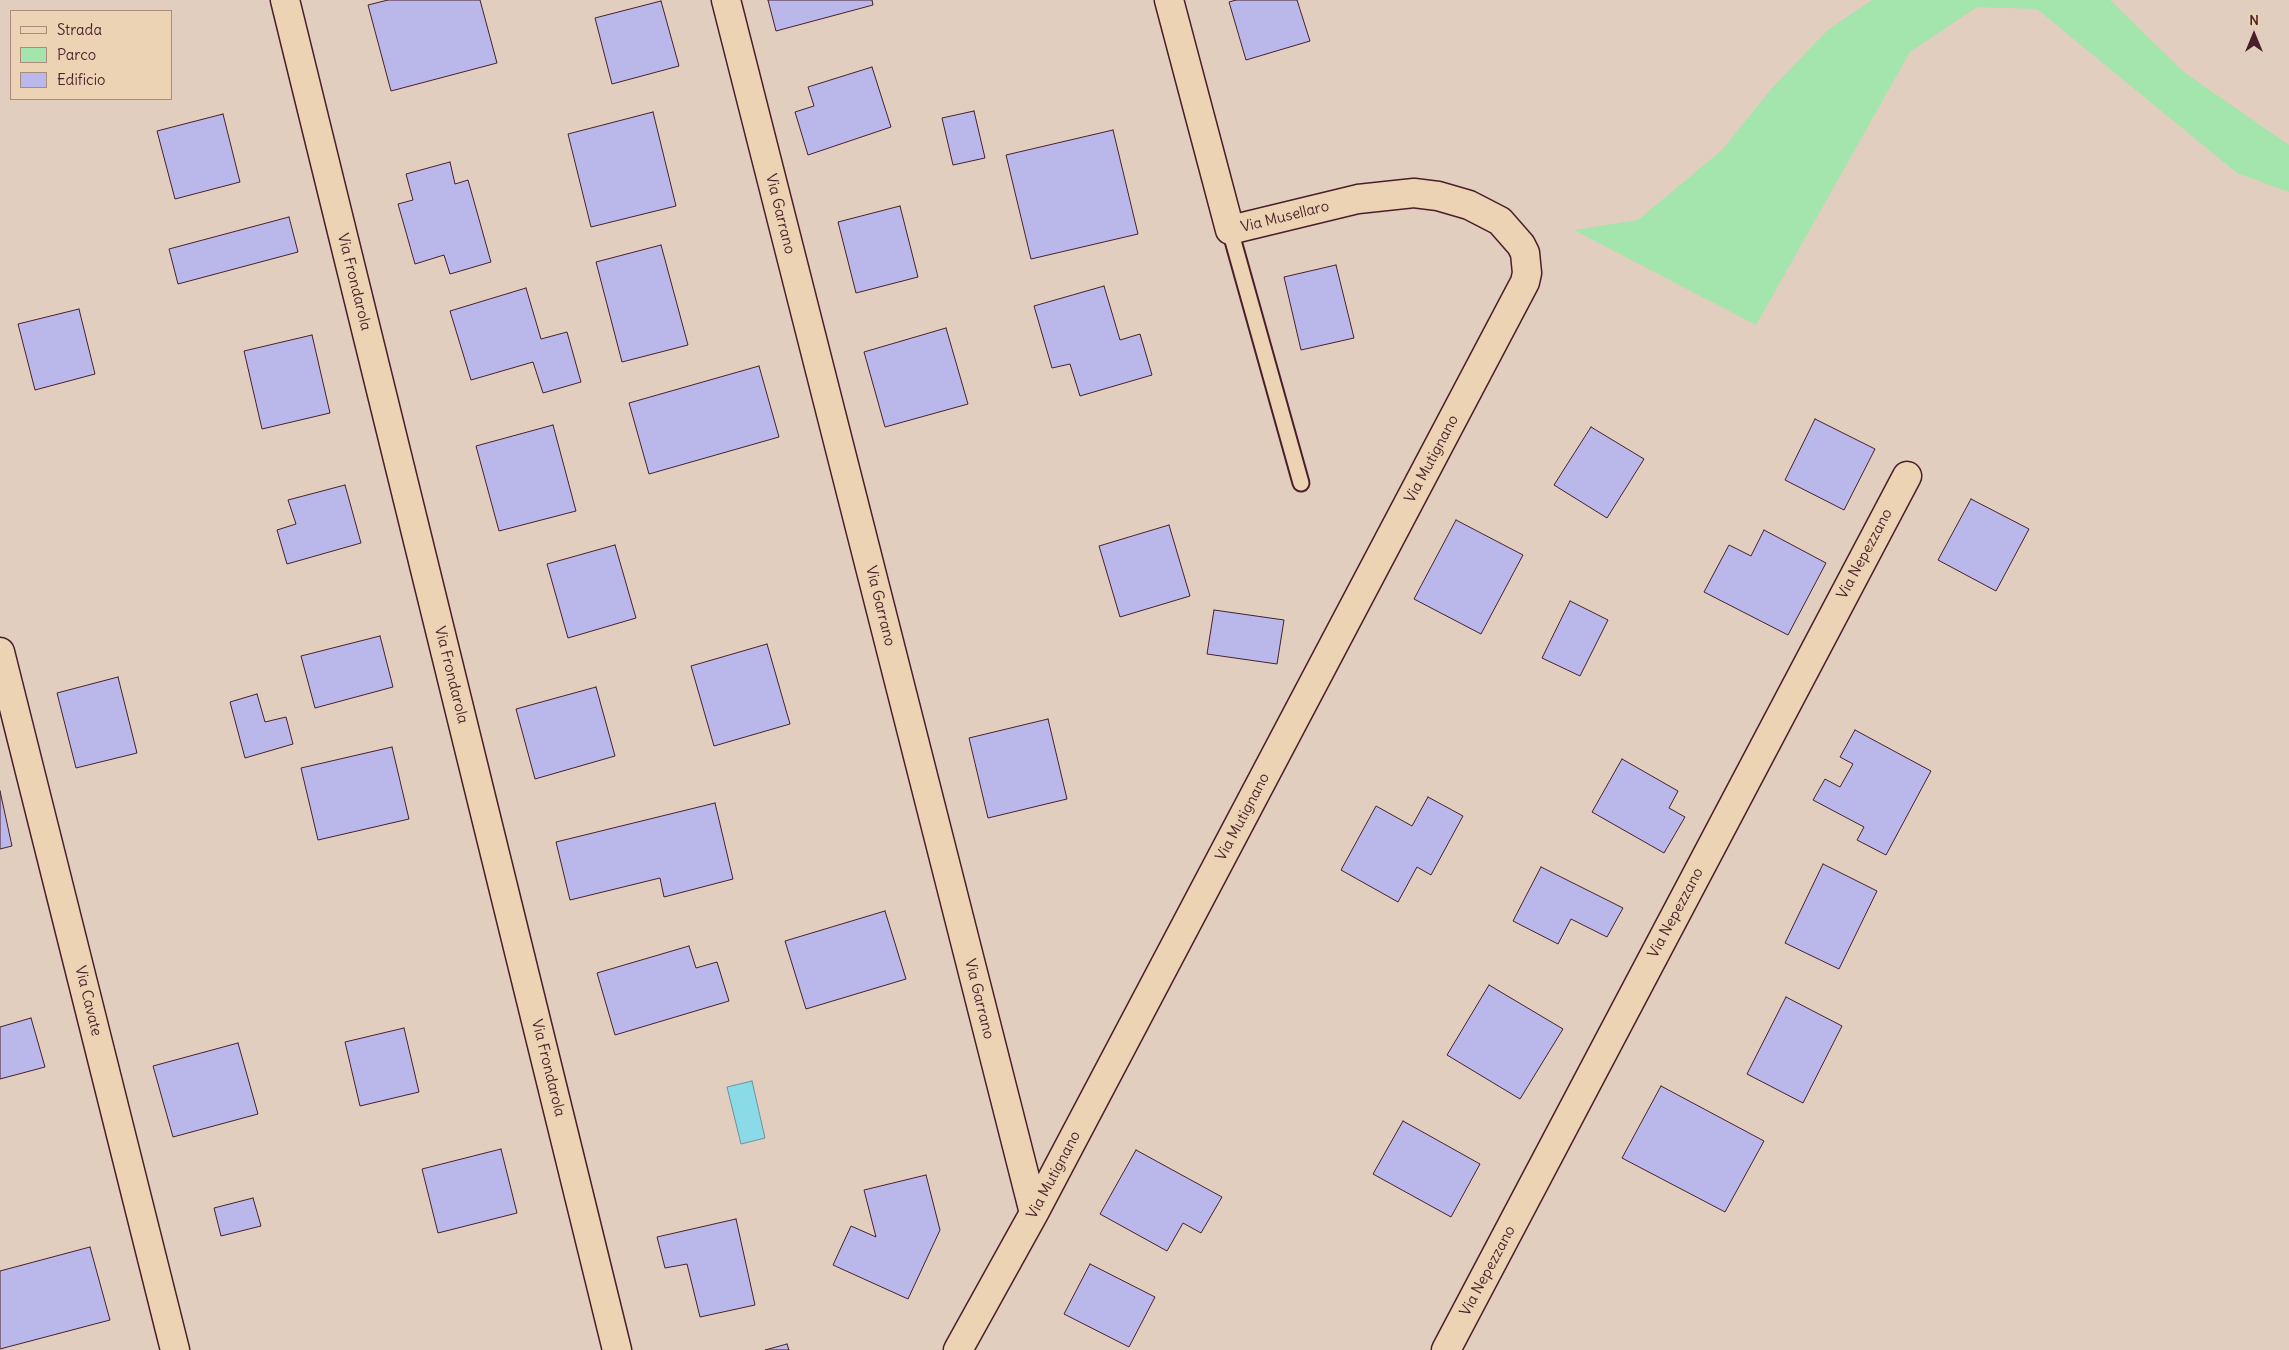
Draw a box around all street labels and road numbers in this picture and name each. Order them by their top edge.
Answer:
street label: Via Garrano [761,172,799,256]
street label: Via Musellaro [1239,197,1331,237]
street label: Via Frondarola [333,232,375,332]
street label: Via Mutignano [1401,412,1463,506]
street label: Via Nepezzano [1834,506,1896,602]
street label: Via Garrano [861,564,899,648]
street label: Via Frondarola [430,625,472,725]
street label: Via Mutignano [1212,770,1274,864]
street label: Via Nepezzano [1645,865,1707,961]
street label: Via Garrano [960,957,998,1041]
street label: Via Cavate [71,964,105,1038]
street label: Via Frondarola [527,1018,569,1118]
street label: Via Mutignano [1023,1128,1085,1222]
street label: Via Nepezzano [1457,1223,1519,1319]

